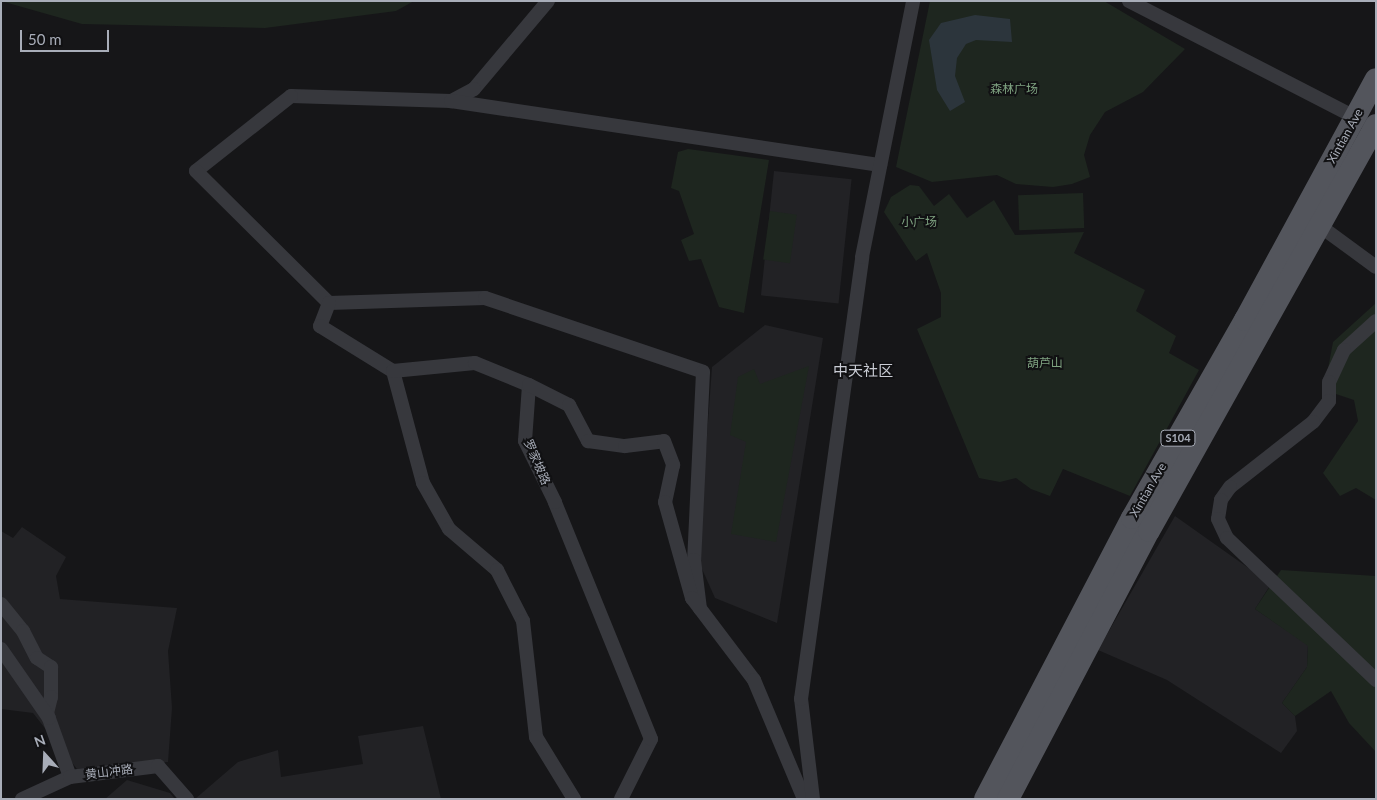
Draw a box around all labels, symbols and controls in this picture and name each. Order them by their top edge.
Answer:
scale bar [22,20,111,52]
text: 50 m [28,30,62,48]
park label: 森林广场 [990,82,1038,96]
street label: Xintian Ave [1324,106,1366,166]
park label: 小广场 [901,215,937,229]
park label: 葫芦山 [1027,356,1063,370]
district label: 中天社区 [833,362,893,380]
road number: S104 [1159,429,1197,446]
street label: 罗家坡路 [521,437,553,487]
street label: Xintian Ave [1127,460,1169,520]
north arrow [20,730,70,780]
text: N [32,731,48,750]
street label: 黄山冲路 [84,762,134,782]

